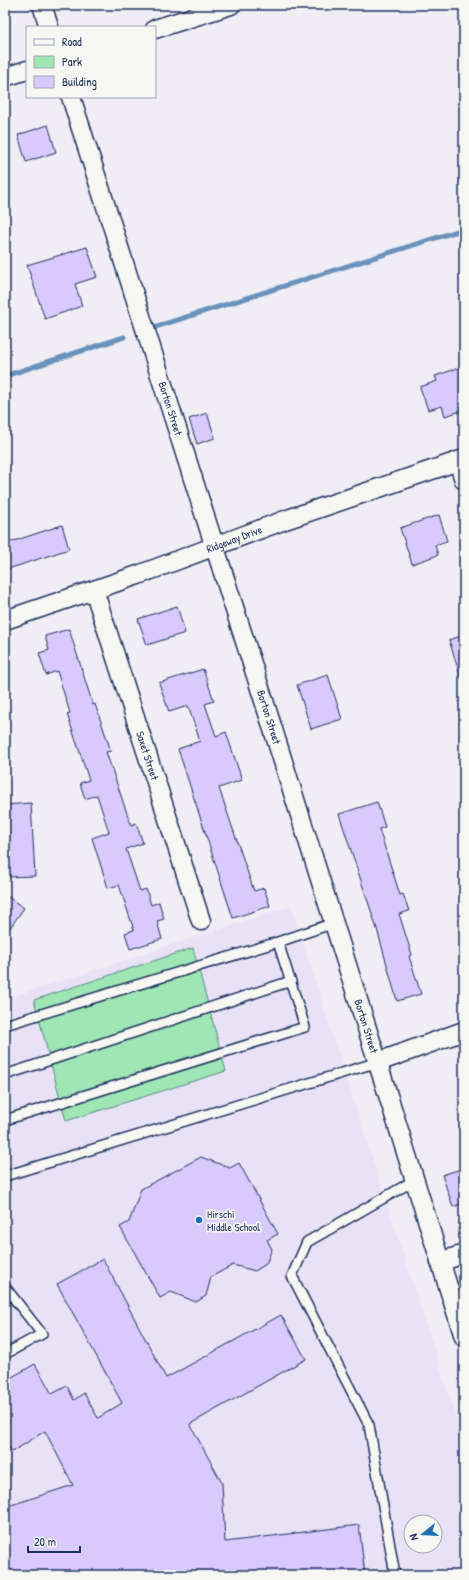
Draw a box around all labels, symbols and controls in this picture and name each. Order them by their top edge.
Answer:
legend [26,26,156,98]
text: Road [62,33,82,50]
text: Park [62,53,82,70]
text: Building [62,73,97,90]
street label: Borton Street [155,380,186,437]
street label: Ridgeway Drive [204,522,264,556]
street label: Borton Street [254,688,284,746]
street label: Saxet Street [133,729,162,782]
street label: Borton Street [351,998,381,1055]
place label: Hirschi Middle School [207,1207,260,1234]
marker: Hirschi Middle School [194,1215,204,1225]
north arrow [403,1514,443,1554]
scale bar [28,1528,80,1554]
text: N [406,1532,421,1542]
text: 20 m [34,1533,56,1550]

